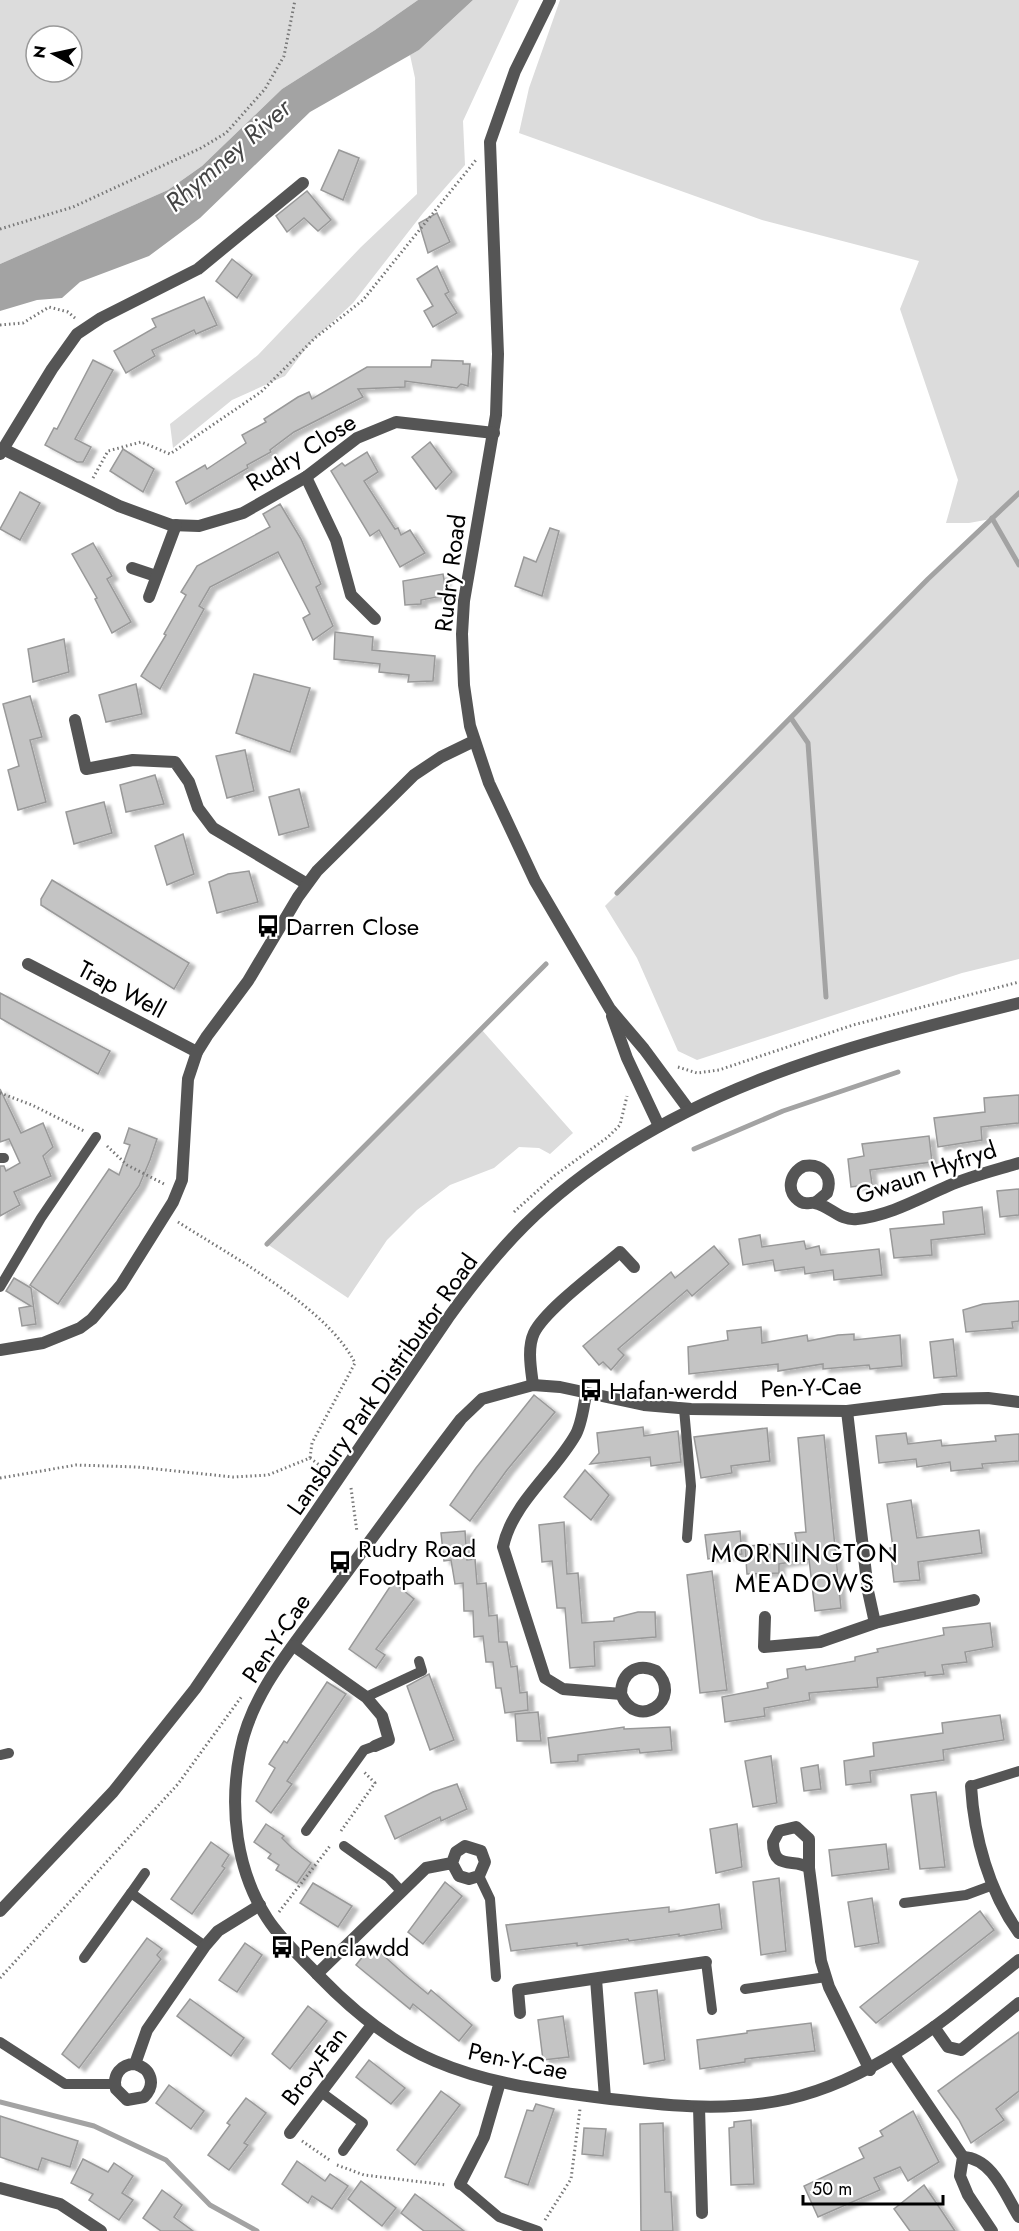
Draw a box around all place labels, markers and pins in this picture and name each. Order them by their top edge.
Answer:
place label: Darren Close [286,909,419,944]
bus stop icon: Darren Close [255,913,281,939]
place label: Hafan-werdd [609,1373,738,1408]
bus stop icon: Hafan-werdd [578,1377,604,1403]
place label: Rudry Road Footpath [358,1531,476,1594]
bus stop icon: Rudry Road Footpath [327,1549,353,1575]
place label: Penclawdd [300,1930,410,1965]
bus stop icon: Penclawdd [269,1934,295,1960]

